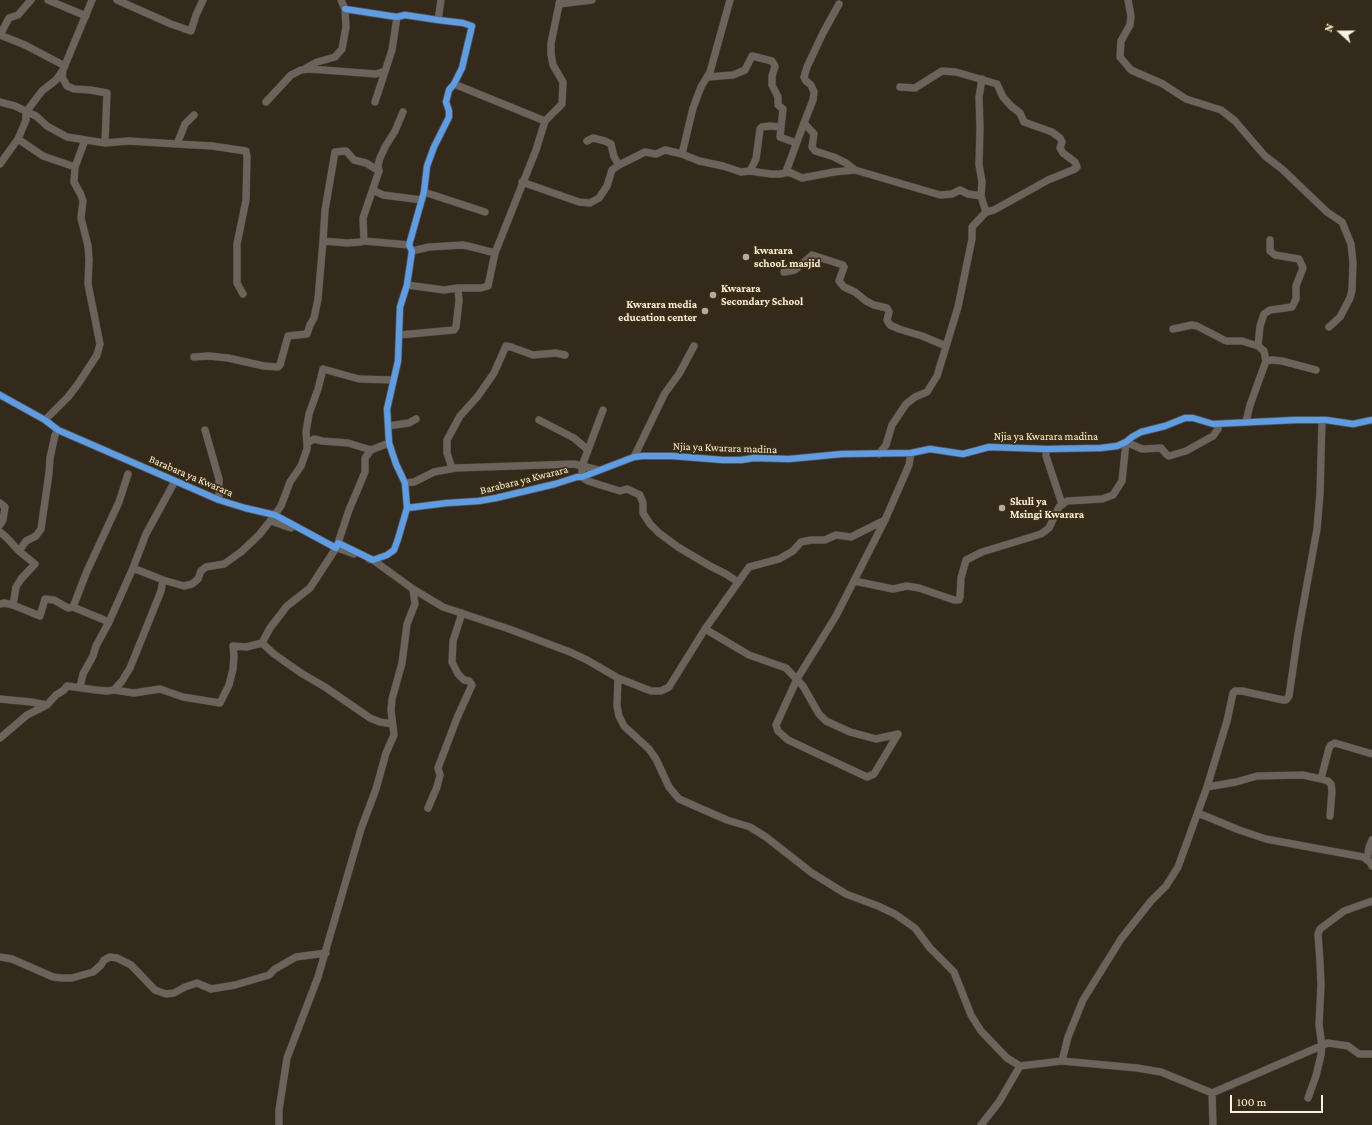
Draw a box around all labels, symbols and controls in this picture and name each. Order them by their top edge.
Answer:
north arrow [1320,12,1360,52]
text: N [1322,22,1336,33]
place label: kwarara schooL masjid [754,244,821,270]
marker: kwarara schooL masjid [741,252,751,262]
place label: Kwarara Secondary School [721,282,803,308]
marker: Kwarara Secondary School [708,290,718,300]
place label: Kwarara media education center [618,298,697,324]
marker: Kwarara media education center [700,306,710,316]
street label: Njia ya Kwarara madina [994,430,1098,444]
street label: Njia ya Kwarara madina [673,440,777,456]
street label: Barabara ya Kwarara [147,452,235,500]
street label: Barabara ya Kwarara [479,463,569,497]
place label: Skuli ya Msingi Kwarara [1010,495,1084,521]
marker: Skuli ya Msingi Kwarara [997,503,1007,513]
scale bar [1232,1087,1325,1113]
text: 100 m [1237,1095,1266,1109]

